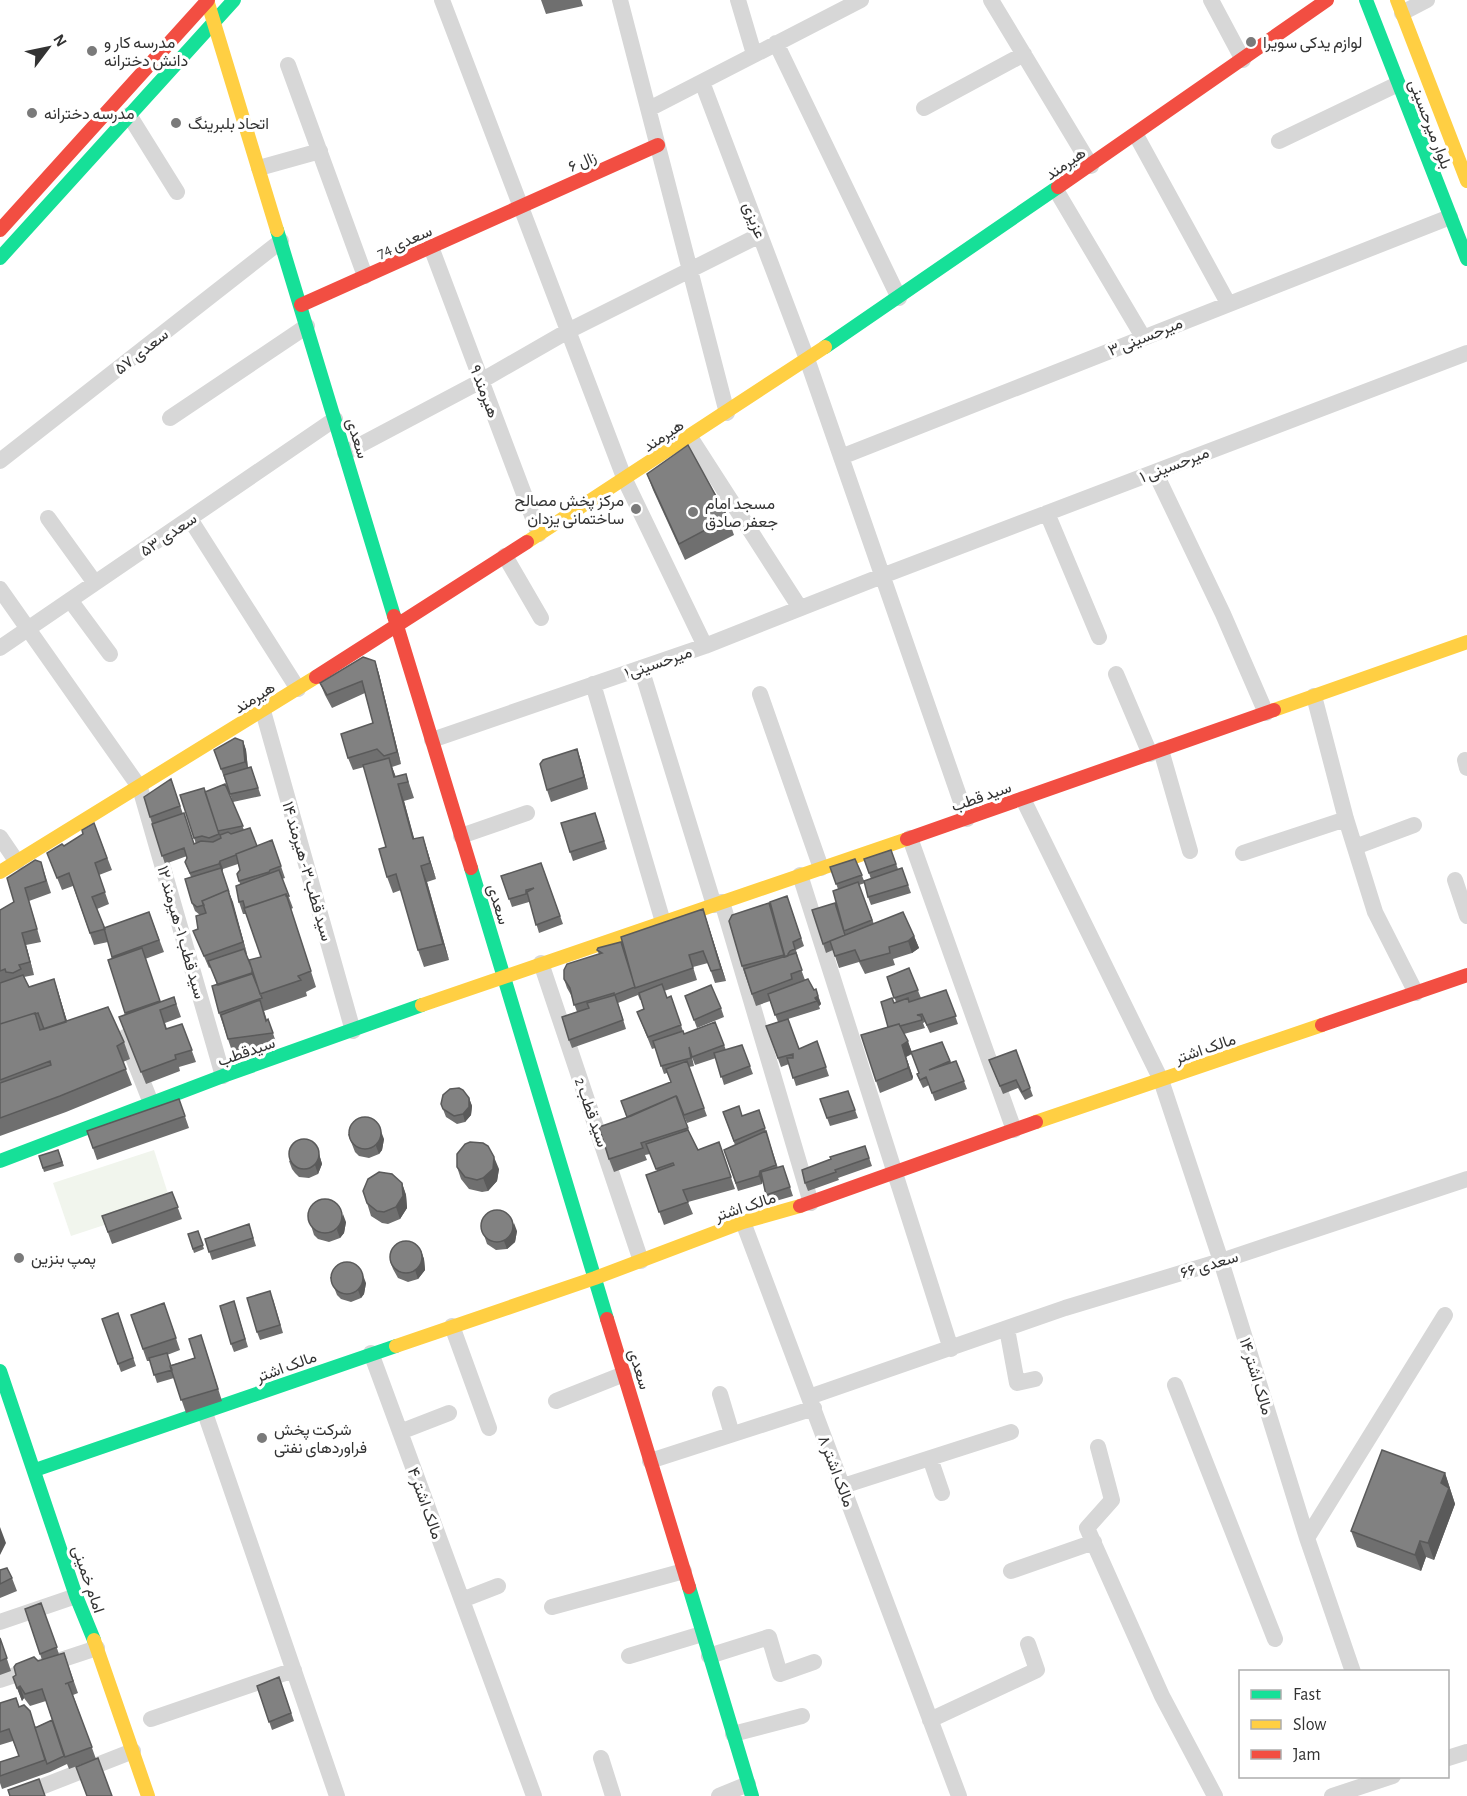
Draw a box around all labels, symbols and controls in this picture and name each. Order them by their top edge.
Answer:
north arrow [18,18,78,78]
text: N [50,32,70,50]
place label: مدرسه کار و دانش دخترانه [104,35,188,71]
marker: لوازم یدکی سویرا [1244,35,1258,49]
place label: لوازم یدکی سویرا [1263,35,1362,53]
marker: مدرسه کار و دانش دخترانه [85,44,99,58]
street label: بلوار میرحسینی [1404,77,1454,172]
marker: مدرسه دخترانه [25,106,39,120]
place label: مدرسه دخترانه [44,106,135,124]
marker: اتحاد بلبرینگ [169,116,183,130]
place label: اتحاد بلبرینگ [188,116,269,134]
street label: هیرمند [1043,144,1090,185]
street label: زال ۶ [566,149,600,177]
street label: عزیزی [738,200,768,241]
street label: سعدی 74 [374,223,435,263]
street label: میرحسینی ۳ [1106,315,1186,361]
street label: سعدی ۵۷ [112,326,173,379]
street label: هیرمند ۹ [465,363,501,421]
street label: سعدی [341,416,371,461]
street label: هیرمند [641,417,688,457]
street label: میرحسینی ۱ [1137,444,1212,487]
place label: مرکز پخش مصالح ساختمانی یزدان [514,493,624,529]
place label: مسجد امام جعفر صادق [705,496,778,532]
marker: مرکز پخش مصالح ساختمانی یزدان [629,502,643,516]
marker: مسجد امام جعفر صادق [686,505,700,519]
street label: سعدی ۵۳ [137,510,201,561]
street label: میرحسینی۱ [623,644,695,684]
street label: هیرمند [231,679,279,718]
street label: سید قطب [949,779,1014,816]
street label: سید قطب ۳- هیرمند ۱۴ [278,800,335,943]
street label: سید قطب ۱- هیرمند ۱۲ [152,864,208,1001]
street label: سعدی [482,882,512,927]
street label: مالک اشتر [1172,1031,1238,1069]
street label: سیدقطب [215,1035,278,1070]
street label: سید قطب 2 [571,1075,610,1150]
street label: مالک اشتر [712,1190,778,1227]
street label: سعدی ۶۶ [1178,1249,1241,1283]
marker: پمپ بنزین [12,1251,26,1265]
place label: پمپ بنزین [31,1251,96,1270]
street label: مالک اشتر ۱۴ [1235,1336,1275,1417]
street label: سعدی [623,1347,653,1392]
street label: مالک اشتر [253,1349,319,1388]
place label: شرکت پخش فراوردهای نفتی [274,1422,367,1458]
marker: شرکت پخش فراوردهای نفتی [255,1431,269,1445]
street label: مالک اشتر ۸ [813,1433,857,1510]
street label: مالک اشتر ۴ [403,1465,445,1542]
street label: امام خمینی [67,1544,107,1616]
legend [1239,1670,1449,1778]
text: Fast [1293,1686,1321,1704]
text: Slow [1293,1716,1326,1734]
text: Jam [1293,1746,1321,1764]

